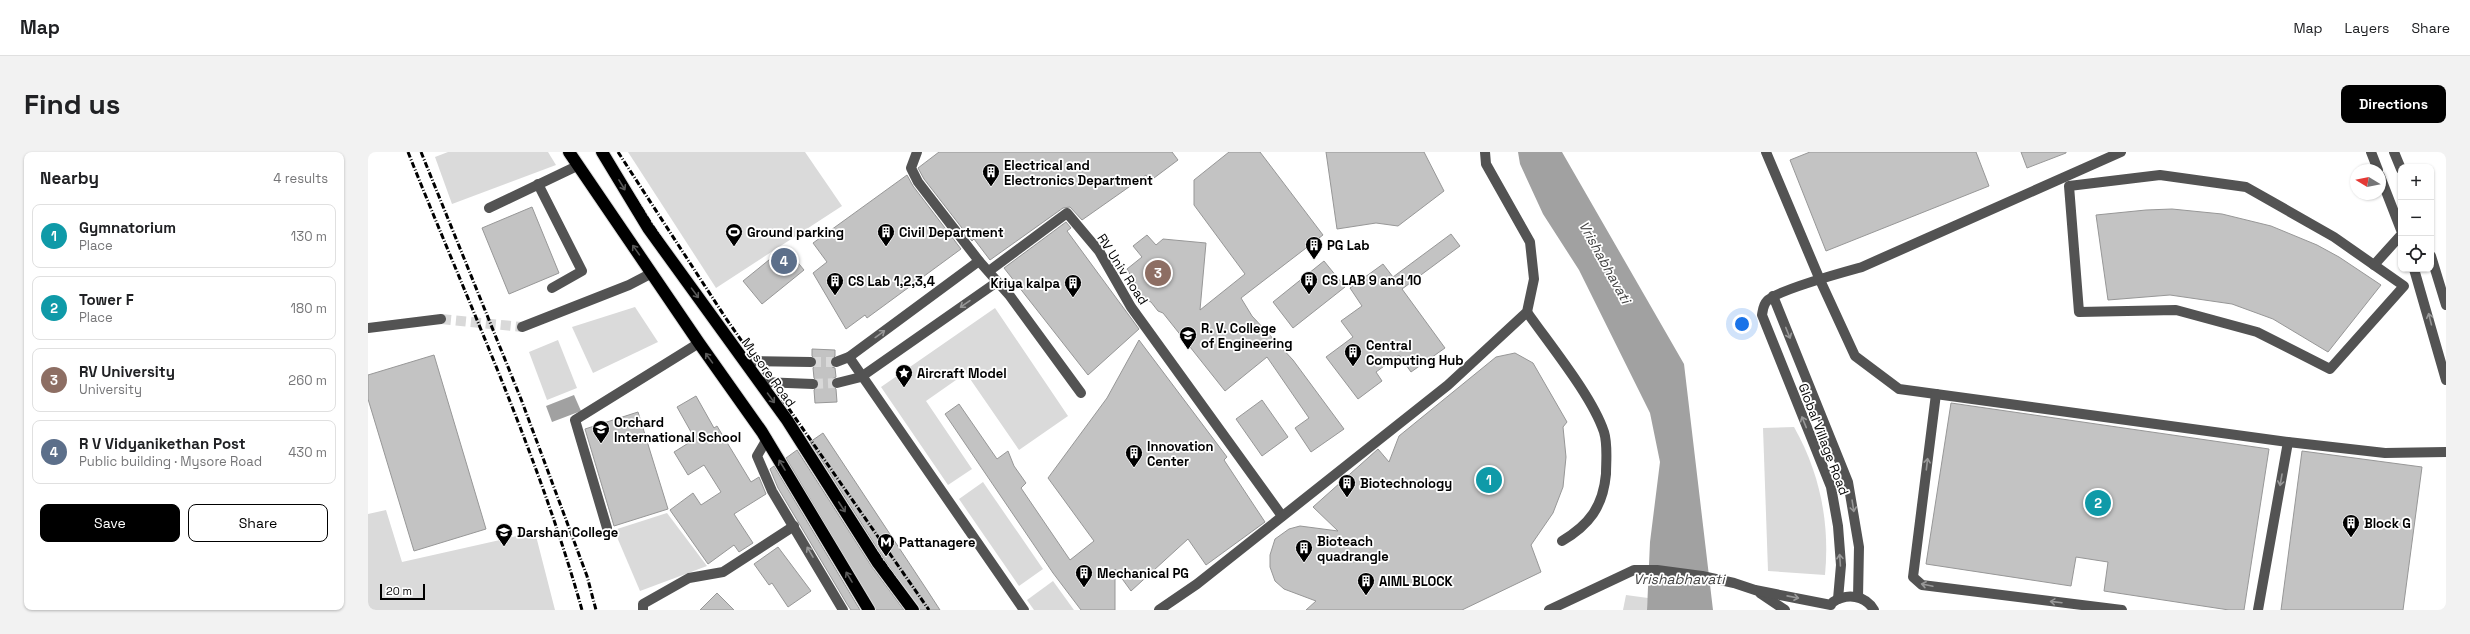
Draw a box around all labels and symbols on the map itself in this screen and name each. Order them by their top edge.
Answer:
place label: Electrical and Electronics Department [1004,157,1153,189]
building icon: Electrical and Electronics Department [981,162,1001,187]
north arrow [2350,164,2386,200]
one-way arrow [619,179,627,191]
water label: Vrishabhavati [1575,218,1636,308]
sports icon: Ground parking [724,222,744,247]
building icon: Civil Department [876,222,896,247]
place label: Ground parking [747,224,844,241]
place label: Civil Department [899,224,1004,241]
street label: RV Univ Road [1093,231,1152,308]
building icon: PG Lab [1304,235,1324,260]
place label: PG Lab [1327,237,1370,254]
one-way arrow [632,245,640,256]
pin: 4 [771,246,797,276]
pin: 3 [1145,258,1171,288]
building icon: CS LAB 9 and 10 [1299,270,1319,295]
building icon: CS Lab 1,2,3,4 [825,271,845,296]
place label: CS LAB 9 and 10 [1322,272,1422,289]
place label: CS Lab 1,2,3,4 [848,273,935,290]
building icon: Kriya kalpa [1063,273,1083,298]
place label: Kriya kalpa [990,275,1060,292]
one-way arrow [691,287,699,298]
one-way arrow [960,300,971,308]
one-way arrow [2425,313,2433,326]
your location [1732,314,1752,334]
place label: R. V. College of Engineering [1201,320,1293,352]
school or university icon: R. V. College of Engineering [1178,325,1198,350]
one-way arrow [1784,326,1792,338]
one-way arrow [874,330,885,338]
street label: Mysore Road [738,334,799,410]
place label: Central Computing Hub [1366,337,1464,369]
building icon: Central Computing Hub [1343,342,1363,367]
one-way arrow [705,352,713,363]
place icon: Aircraft Model [894,363,914,388]
place label: Aircraft Model [917,365,1007,382]
street label: Global Village Road [1794,381,1853,497]
one-way arrow [767,393,775,404]
place label: Orchard International School [614,414,741,446]
one-way arrow [1800,417,1808,429]
school or university icon: Orchard International School [591,419,611,444]
place label: Innovation Center [1147,438,1214,470]
building icon: Innovation Center [1124,443,1144,468]
one-way arrow [1923,458,1931,471]
one-way arrow [778,459,786,471]
pin: 1 [1476,465,1502,495]
building icon: Biotechnology [1337,473,1357,498]
one-way arrow [2277,474,2285,487]
place label: Biotechnology [1360,475,1452,492]
pin: 2 [2085,488,2111,518]
one-way arrow [1849,499,1857,512]
one-way arrow [838,501,846,512]
building icon: Block G [2341,513,2361,538]
place label: Block G [2364,515,2411,532]
school or university icon: Darshan College [494,522,514,547]
place label: Darshan College [517,524,618,541]
metro station icon: Pattanagere [876,532,896,557]
place label: Bioteach quadrangle [1317,533,1389,565]
place label: Pattanagere [899,534,976,551]
building icon: Bioteach quadrangle [1294,538,1314,563]
one-way arrow [805,546,813,558]
one-way arrow [1837,554,1844,567]
building icon: Mechanical PG [1074,563,1094,588]
place label: Mechanical PG [1097,565,1189,582]
water label: Vrishabhavati [1633,570,1726,588]
building icon: AIML BLOCK [1356,571,1376,596]
one-way arrow [845,572,853,583]
place label: AIML BLOCK [1379,573,1454,590]
one-way arrow [1921,580,1934,588]
scale bar [380,582,425,601]
one-way arrow [1786,594,1799,602]
one-way arrow [2050,598,2063,606]

